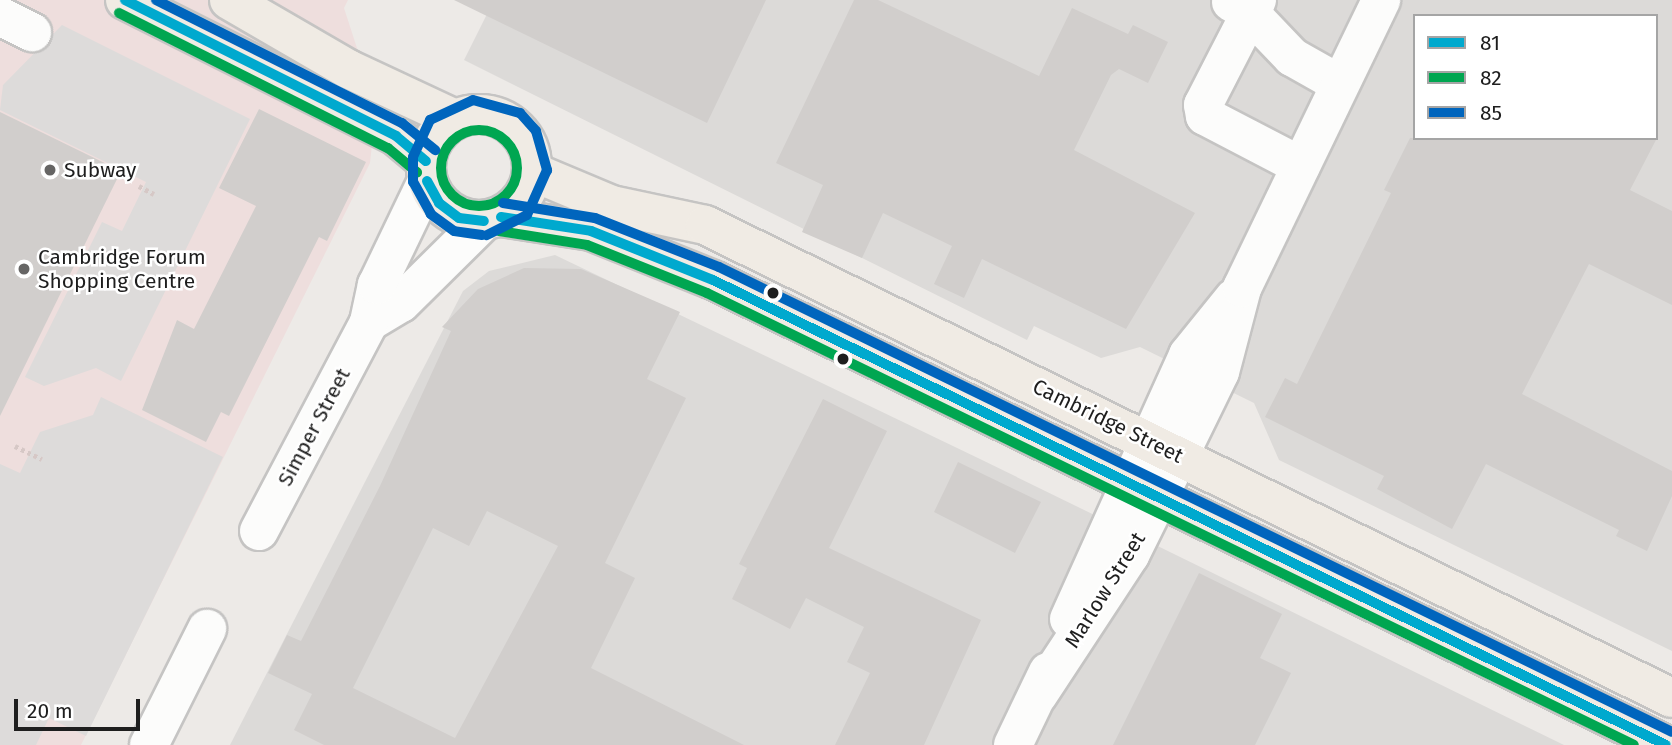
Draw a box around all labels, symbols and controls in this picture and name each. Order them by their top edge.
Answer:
legend [1413,14,1658,140]
text: 81 [1480,30,1500,56]
text: 82 [1480,65,1502,91]
text: 85 [1480,100,1502,126]
place label: Subway [64,157,136,183]
marker: Subway [42,162,58,178]
place label: Cambridge Forum Shopping Centre [38,244,206,294]
marker: Cambridge Forum Shopping Centre [16,261,32,277]
unlabelled marker [766,286,780,300]
unlabelled marker [836,352,850,366]
street label: Simper Street [272,364,356,490]
street label: Cambridge Street [1029,374,1187,468]
street label: Marlow Street [1059,527,1151,653]
scale bar [18,686,144,730]
text: 20 m [27,698,73,724]

